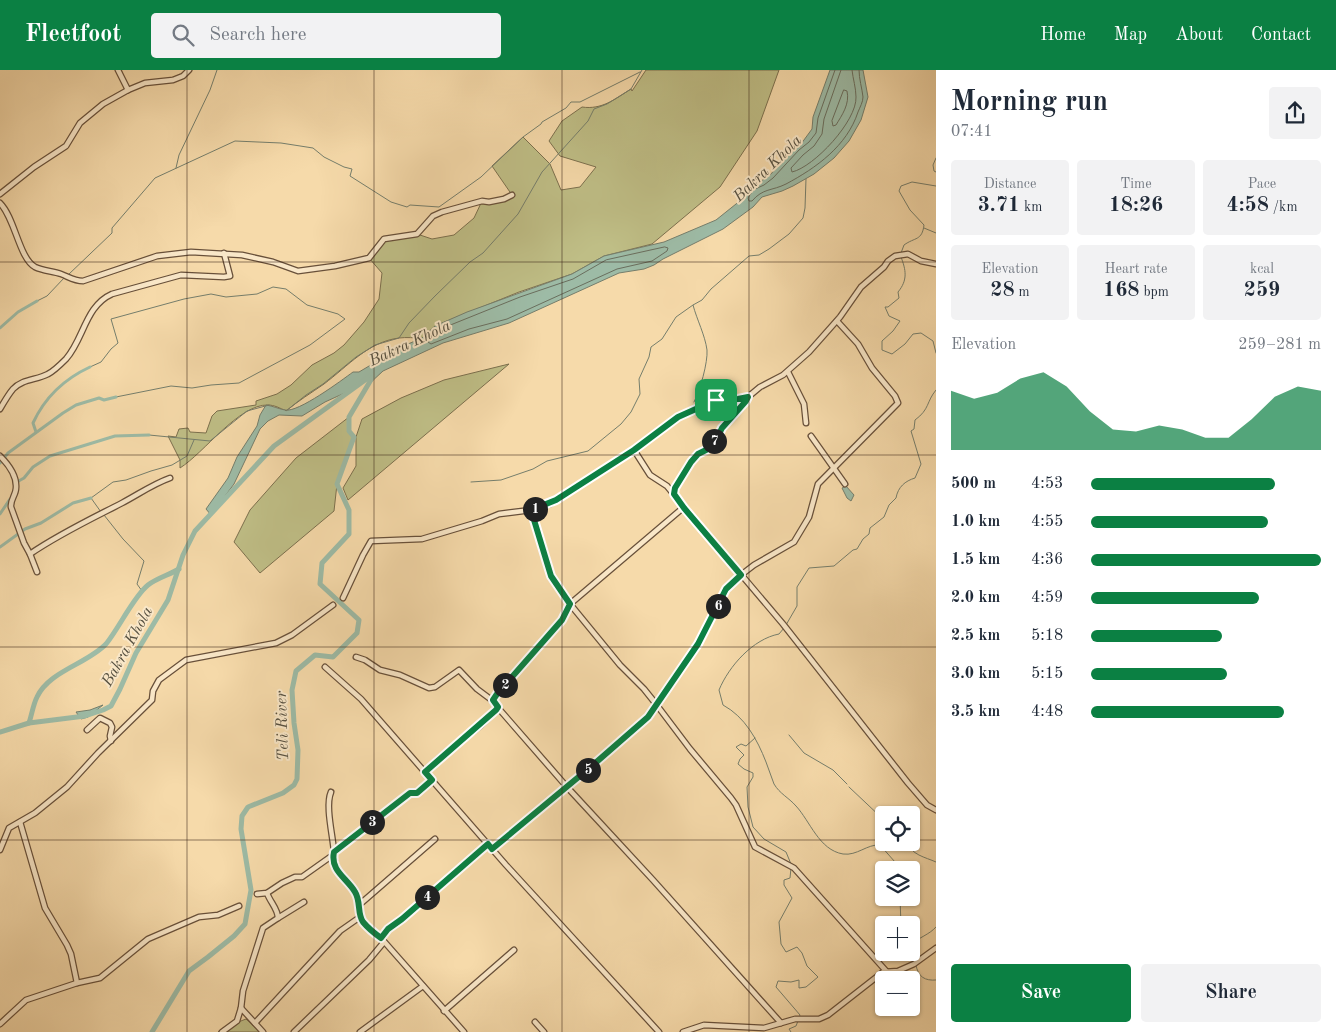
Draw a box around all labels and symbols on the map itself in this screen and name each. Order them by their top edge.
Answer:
water label: Bakra Khola [730,132,806,206]
water label: Bakra Khola [366,318,454,370]
pin [695,379,737,421]
pin: 7 [702,428,726,454]
pin: 1 [522,496,548,522]
pin: 6 [706,594,730,618]
water label: Bakra Khola [99,604,157,690]
pin: 2 [492,672,518,698]
water label: Teli River [274,690,292,761]
pin: 5 [576,758,600,782]
pin: 3 [360,810,384,834]
pin: 4 [414,884,440,910]

